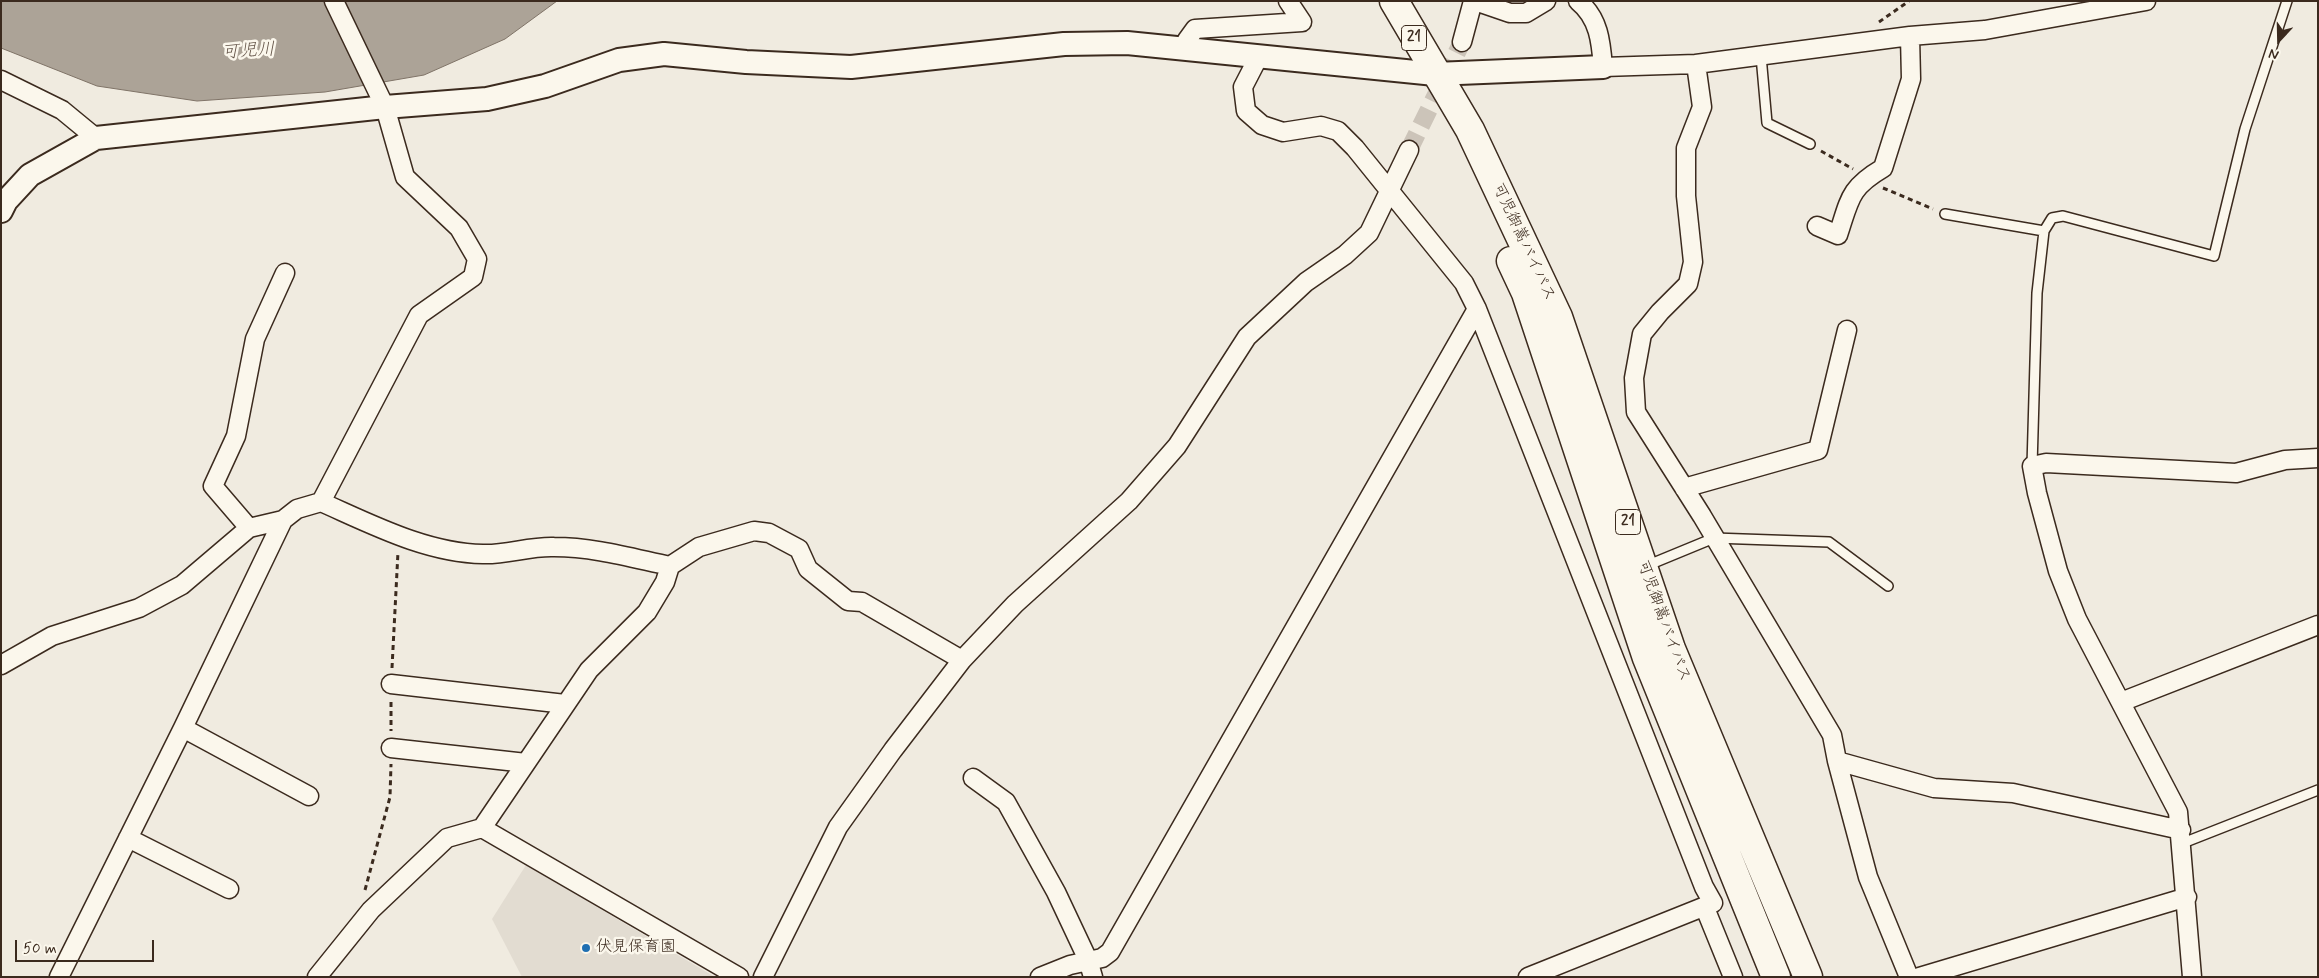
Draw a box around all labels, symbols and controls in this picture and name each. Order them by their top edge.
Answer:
north arrow [2254,15,2304,65]
road number: 21 [1402,26,1426,50]
water label: 可児川 [220,40,276,64]
text: N [2266,44,2281,64]
street label: 可児御嵩バイパス [1487,180,1559,304]
road number: 21 [1616,510,1640,534]
street label: 可児御嵩バイパス [1632,558,1694,684]
scale bar [18,930,156,962]
place label: 伏見保育園 [596,938,676,958]
text: 50 m [23,939,57,959]
marker: 伏見保育園 [580,942,592,954]

